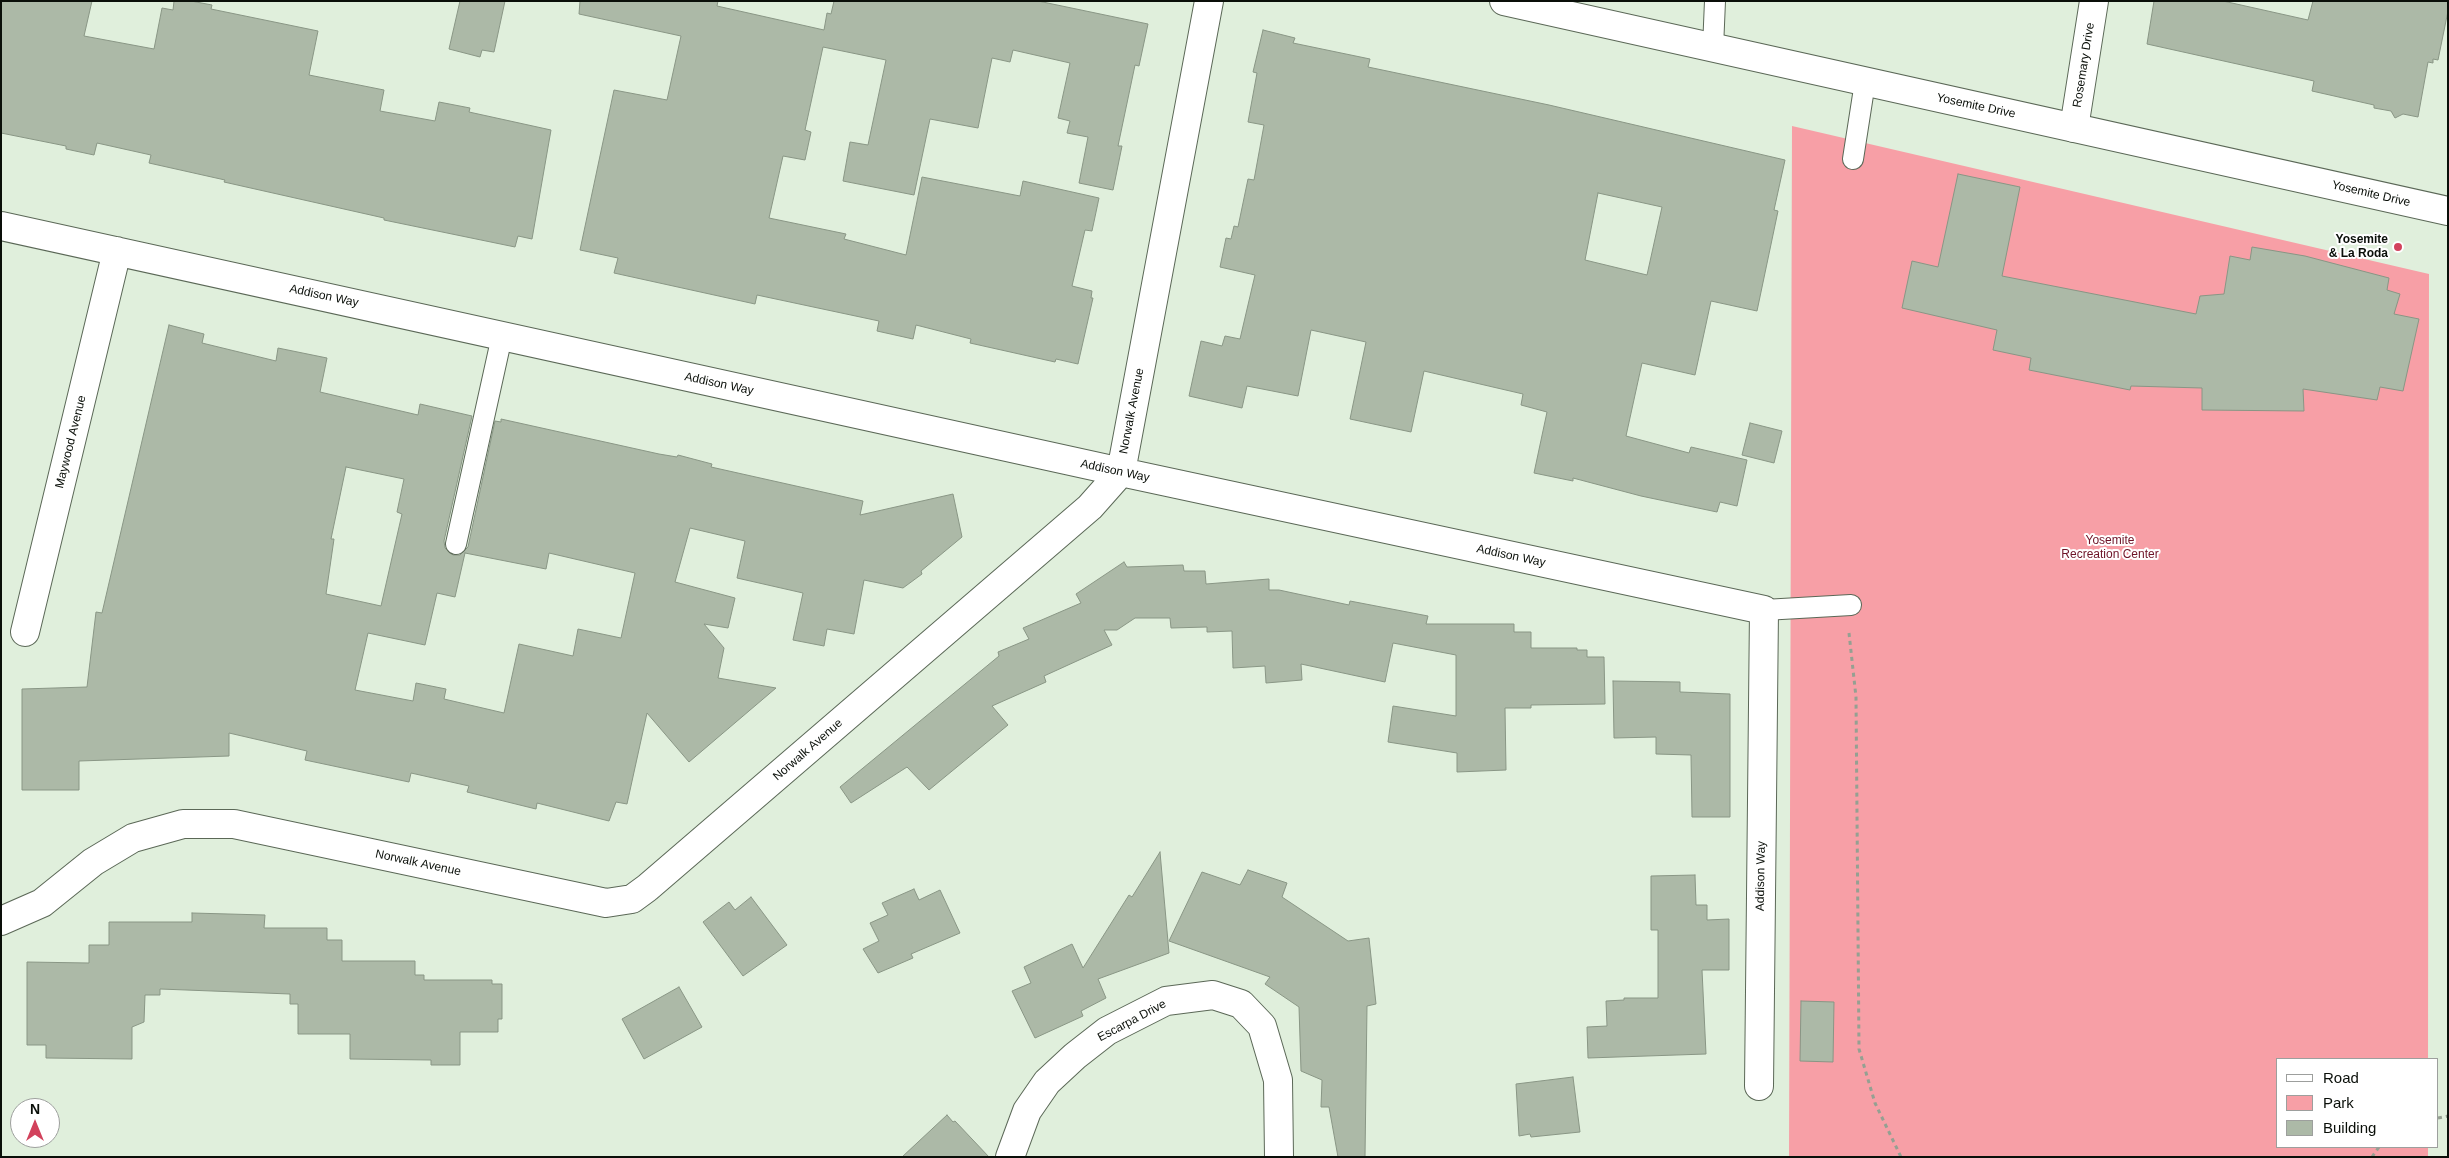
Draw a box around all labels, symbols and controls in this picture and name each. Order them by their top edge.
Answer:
street label: Rosemary Drive [2070,21,2098,109]
street label: Yosemite Drive [1935,91,2017,121]
street label: Yosemite Drive [2330,178,2412,210]
place label: Yosemite & La Roda [2329,233,2388,261]
marker: Yosemite & La Roda [2392,241,2404,253]
street label: Addison Way [288,282,360,310]
street label: Norwalk Avenue [1117,367,1147,455]
street label: Addison Way [683,370,755,398]
street label: Maywood Avenue [53,394,89,490]
street label: Addison Way [1079,457,1151,485]
park label: Yosemite Recreation Center [2061,534,2159,562]
street label: Addison Way [1475,542,1547,570]
street label: Norwalk Avenue [770,716,846,784]
street label: Addison Way [1753,841,1769,911]
street label: Norwalk Avenue [374,847,462,879]
street label: Escarpa Drive [1095,997,1169,1045]
legend [2276,1058,2439,1148]
text: Road [2323,1069,2359,1086]
text: Park [2323,1094,2354,1111]
north arrow [10,1098,60,1148]
text: N [30,1101,40,1117]
text: Building [2323,1119,2376,1136]

